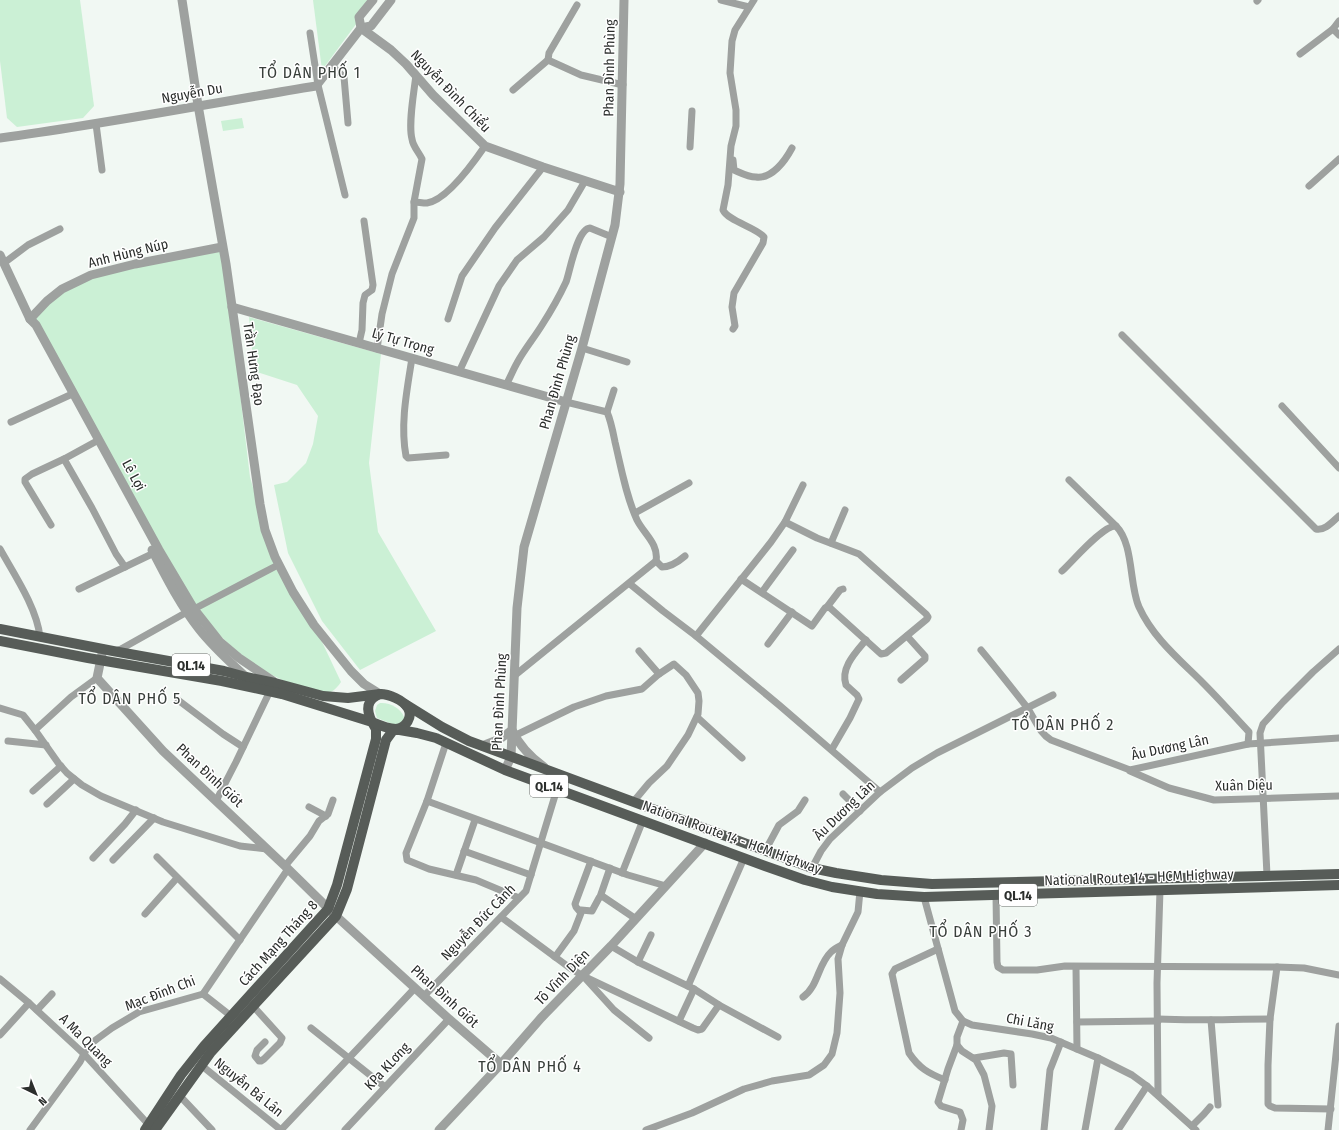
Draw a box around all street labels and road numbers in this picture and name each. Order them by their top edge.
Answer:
street label: Phan Đình Phùng [600,19,619,117]
street label: Nguyễn Đình Chiểu [407,46,495,136]
street label: Nguyễn Du [160,80,224,107]
street label: Anh Hùng Núp [86,235,170,272]
street label: Trần Hưng Đạo [239,321,269,407]
street label: Lý Tự Trọng [370,325,436,359]
street label: Phan Đình Phùng [536,333,579,431]
street label: Lê Lợi [118,457,149,494]
street label: Phan Đình Phùng [488,652,511,751]
road number: QL.14 [172,654,210,676]
street label: Âu Dương Lân [1130,730,1210,764]
street label: Phan Đình Giót [173,740,247,811]
road number: QL.14 [530,775,568,797]
street label: Âu Dương Lân [809,776,879,844]
street label: Xuân Diệu [1215,776,1273,795]
street label: National Route 14 - HCM Highway [640,797,824,878]
street label: National Route 14 - HCM Highway [1044,866,1235,889]
street label: Nguyễn Đức Cảnh [438,881,519,964]
road number: QL.14 [999,884,1037,906]
street label: Cách Mạng Tháng 8 [235,897,321,990]
street label: Tô Vĩnh Diện [532,946,593,1009]
street label: Phan Đình Giót [407,962,482,1032]
street label: Mạc Đĩnh Chi [123,972,198,1015]
street label: A Ma Quang [56,1010,116,1071]
street label: Chi Lăng [1005,1010,1056,1036]
street label: KPa KLơng [361,1039,414,1094]
street label: Nguyễn Bá Lân [211,1054,287,1120]

